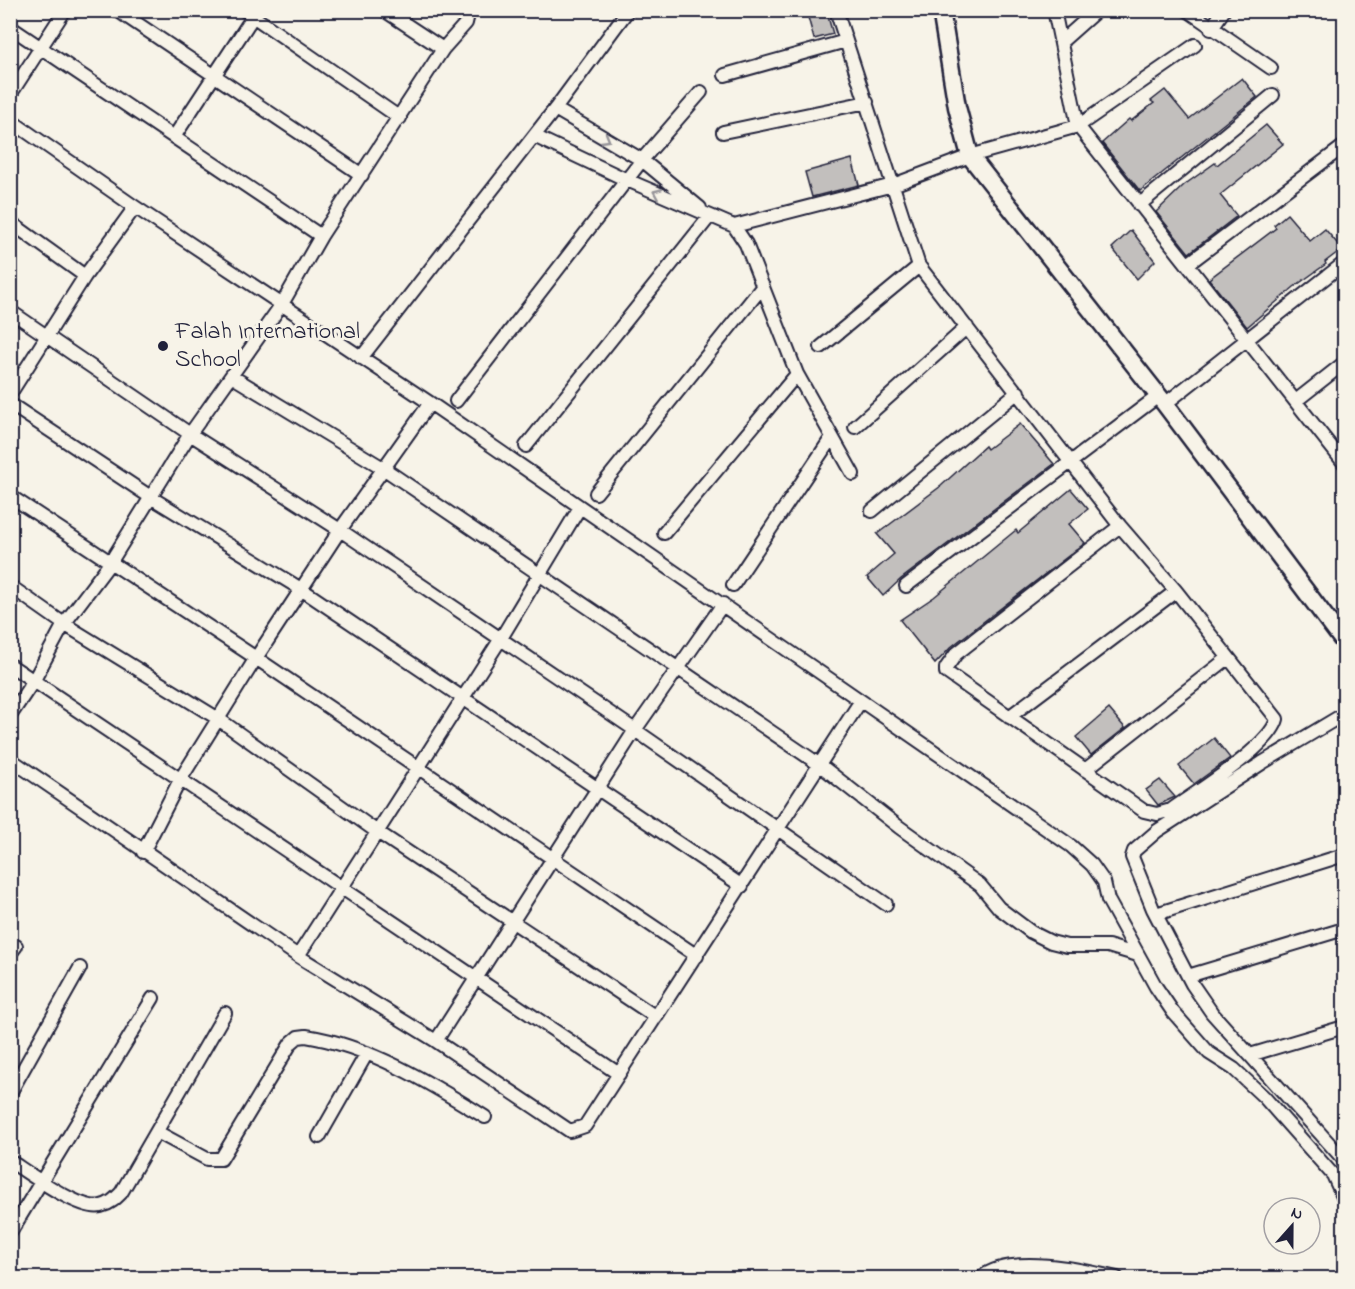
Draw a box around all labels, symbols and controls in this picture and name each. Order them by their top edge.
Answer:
one-way arrow [600,131,610,143]
one-way arrow [652,188,663,200]
place label: Falah International School [174,315,360,378]
marker: Falah International School [156,339,170,353]
north arrow [1262,1196,1322,1256]
text: N [1287,1201,1306,1227]

